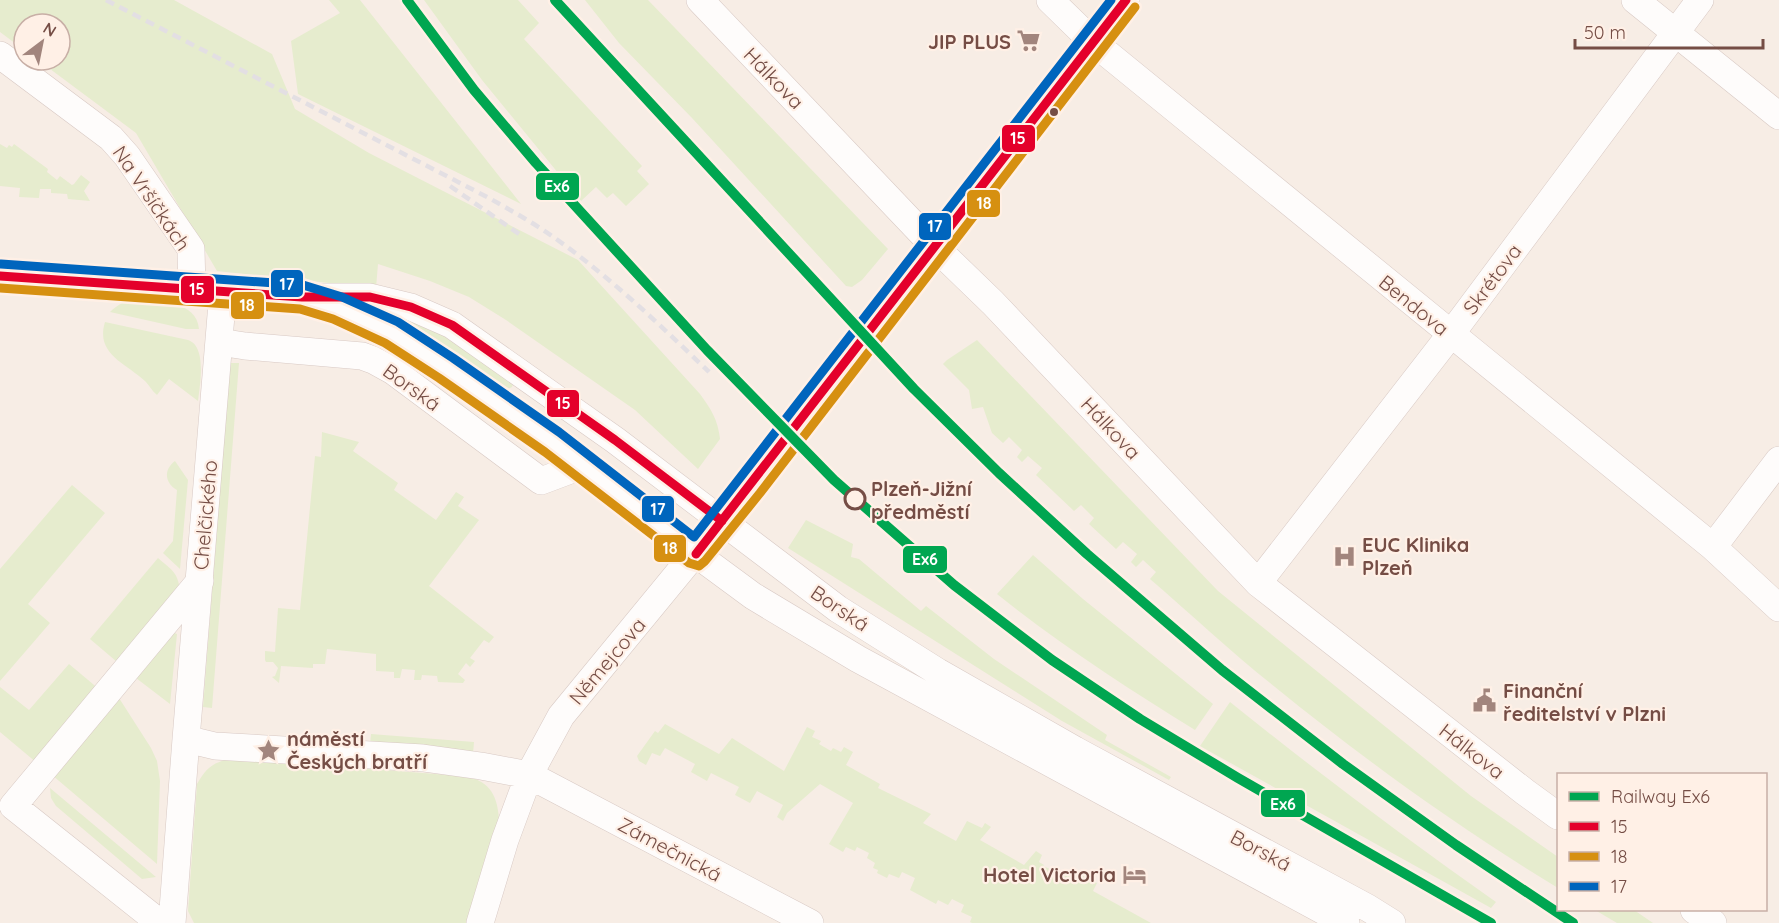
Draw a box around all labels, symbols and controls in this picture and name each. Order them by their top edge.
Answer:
north arrow [12,12,72,72]
scale bar [1575,12,1762,50]
text: N [40,18,60,41]
text: 50 m [1584,21,1626,44]
supermarket icon: JIP PLUS [1016,28,1042,54]
place label: JIP PLUS [928,29,1011,54]
street label: Hálkova [739,42,809,114]
unlabelled marker [1048,106,1060,118]
line badge: 15 [1001,124,1036,153]
text: 15 [1010,128,1026,148]
street label: Na Vršíčkách [108,141,196,255]
line badge: Ex6 [535,172,580,201]
text: Ex6 [544,176,570,196]
line badge: 18 [966,189,1001,218]
text: 18 [977,193,992,213]
line badge: 17 [918,212,952,241]
text: 17 [927,216,943,236]
street label: Skrétova [1457,239,1527,319]
line badge: 17 [270,269,304,298]
street label: Bendova [1374,269,1454,341]
text: 17 [279,274,295,294]
line badge: 15 [180,275,215,304]
text: 15 [189,279,205,299]
line badge: 18 [230,291,265,320]
text: 18 [240,295,255,315]
street label: Borská [378,358,446,416]
line badge: 15 [546,389,580,418]
street label: Hálkova [1076,392,1146,464]
text: 15 [555,393,571,413]
street label: Chelčického [188,459,222,571]
place label: Plzeň-Jižní předměstí [871,476,973,524]
marker: Plzeň-Jižní předměstí [844,488,866,510]
line badge: 17 [641,495,675,523]
text: 17 [650,499,666,519]
place label: EUC Klinika Plzeň [1362,532,1469,580]
line badge: 18 [653,534,687,563]
text: 18 [663,538,678,558]
hospital icon: EUC Klinika Plzeň [1331,543,1357,569]
line badge: Ex6 [902,545,948,574]
text: Ex6 [912,549,938,569]
street label: Borská [806,579,874,637]
street label: Němejcova [563,612,651,710]
place label: Finanční ředitelství v Plzni [1503,678,1666,726]
public building icon: Finanční ředitelství v Plzni [1472,688,1498,714]
street label: Hálkova [1434,718,1510,784]
place label: náměstí Českých bratří [287,726,428,774]
place icon: náměstí Českých bratří [256,737,282,763]
legend [1557,773,1767,911]
text: Railway Ex6 [1611,785,1710,808]
line badge: Ex6 [1260,789,1306,818]
text: Ex6 [1270,794,1296,814]
street label: Zámečnická [614,811,726,887]
text: 15 [1611,815,1627,838]
street label: Borská [1226,824,1296,876]
text: 18 [1611,845,1627,868]
hotel icon: Hotel Victoria [1121,861,1147,887]
place label: Hotel Victoria [983,862,1116,887]
text: 17 [1611,875,1627,898]

